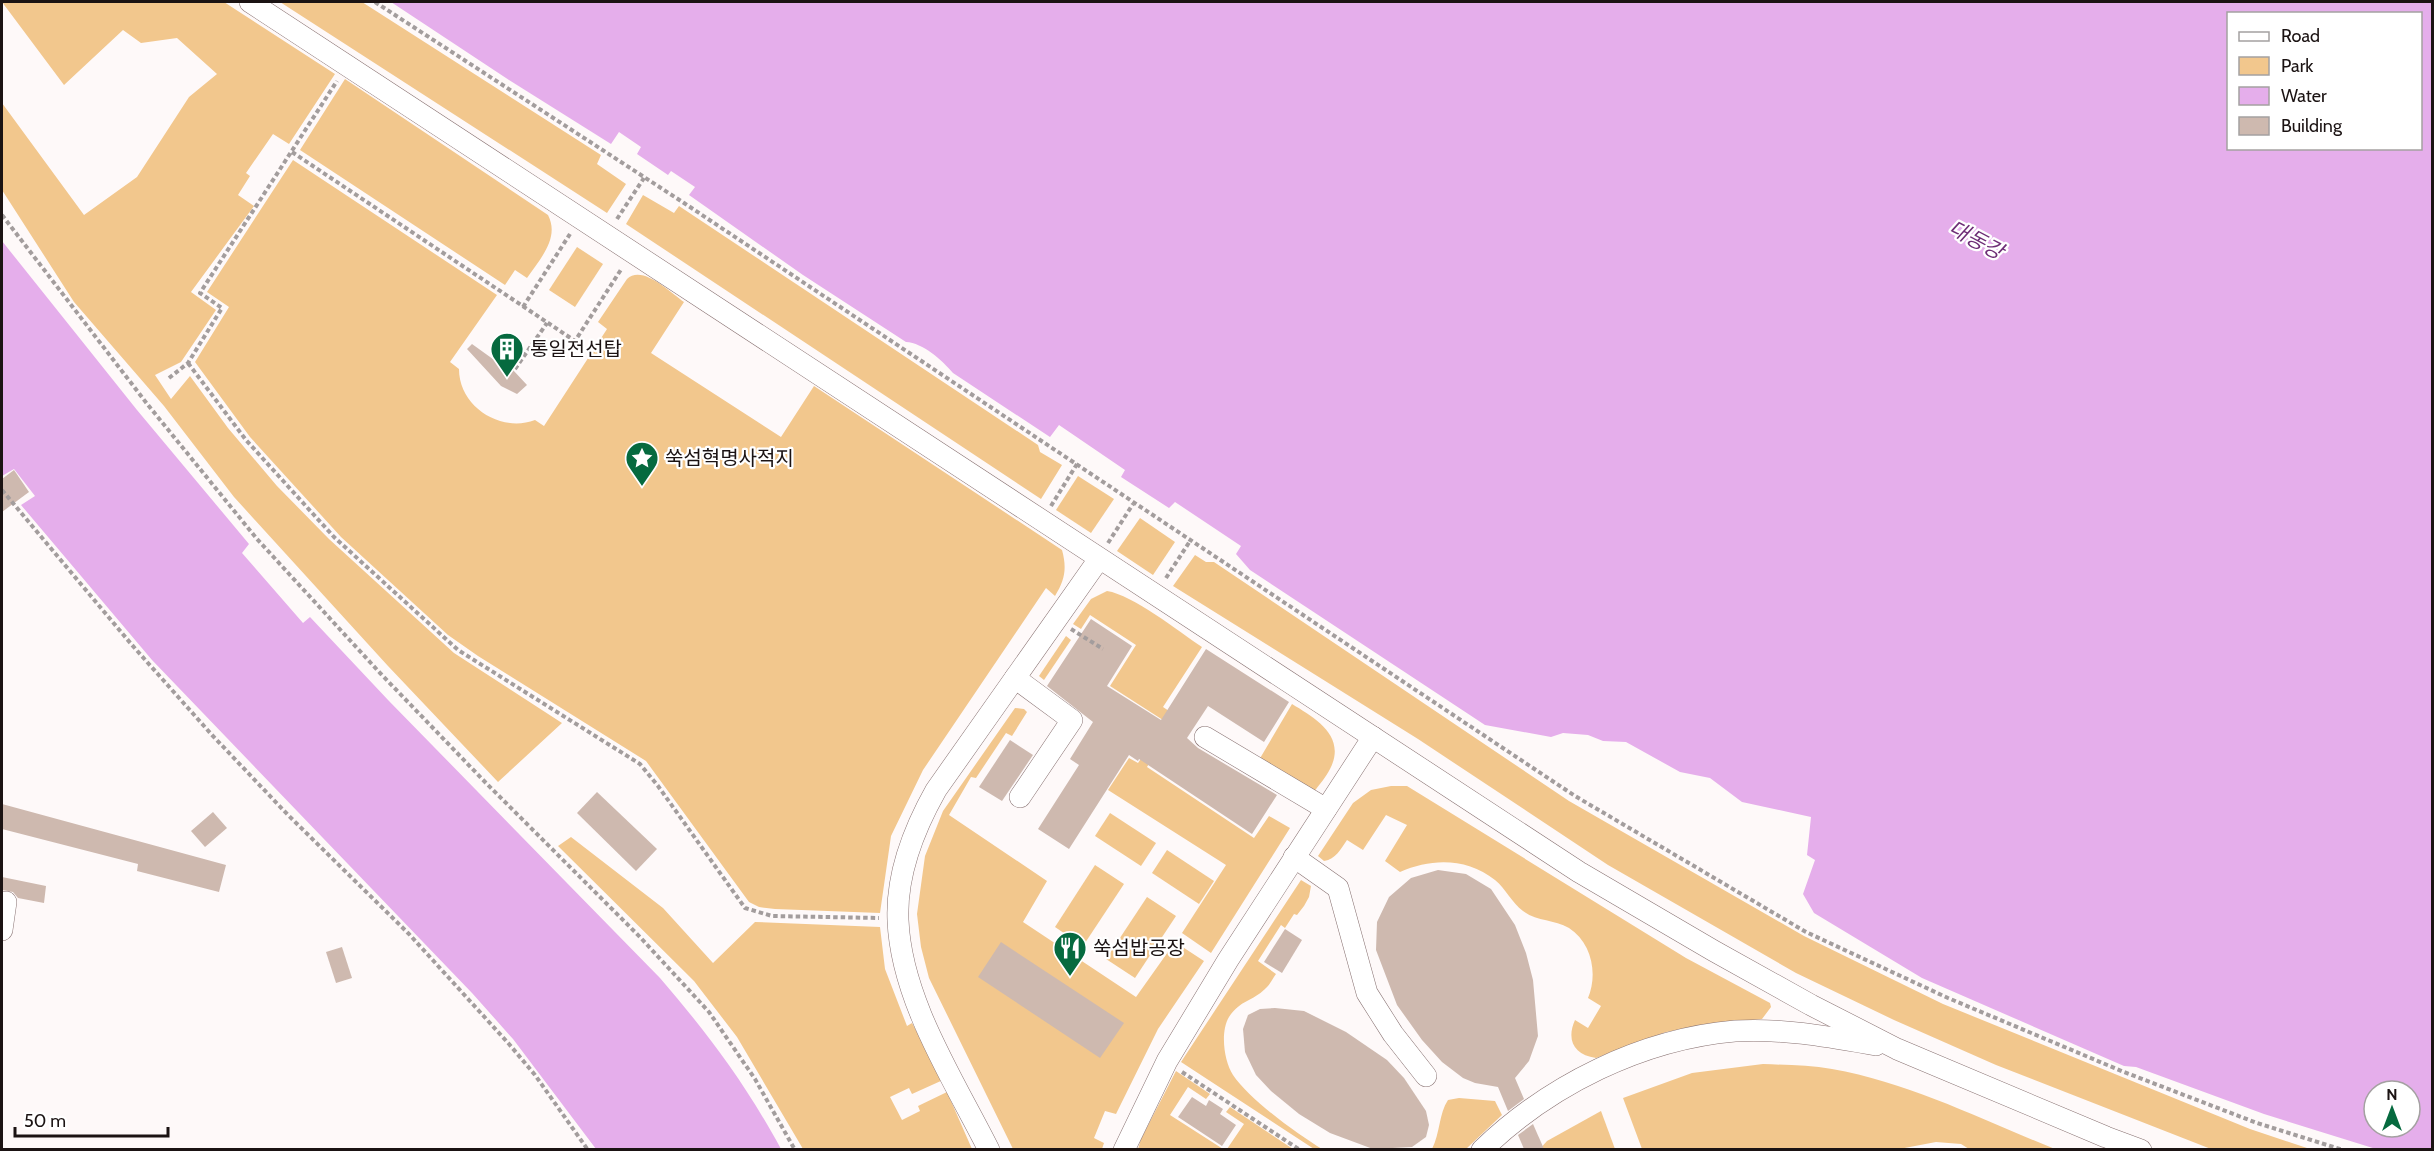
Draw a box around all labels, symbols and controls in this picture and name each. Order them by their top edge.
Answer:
legend [2227,12,2422,150]
text: Road [2281,25,2320,47]
text: Park [2281,55,2314,77]
text: Water [2281,85,2327,107]
text: Building [2281,115,2343,137]
water label: 대동강 [1945,215,2010,265]
building icon: 통일전선탑 [489,331,525,378]
place label: 통일전선탑 [530,337,622,361]
place icon: 쑥섬혁명사적지 [624,440,660,487]
place label: 쑥섬혁명사적지 [665,446,794,470]
restaurant icon: 쑥섬밥공장 [1052,930,1088,977]
place label: 쑥섬밥공장 [1093,936,1185,960]
north arrow [2362,1079,2422,1139]
text: N [2386,1085,2398,1104]
scale bar [15,1100,168,1138]
text: 50 m [24,1110,66,1132]

